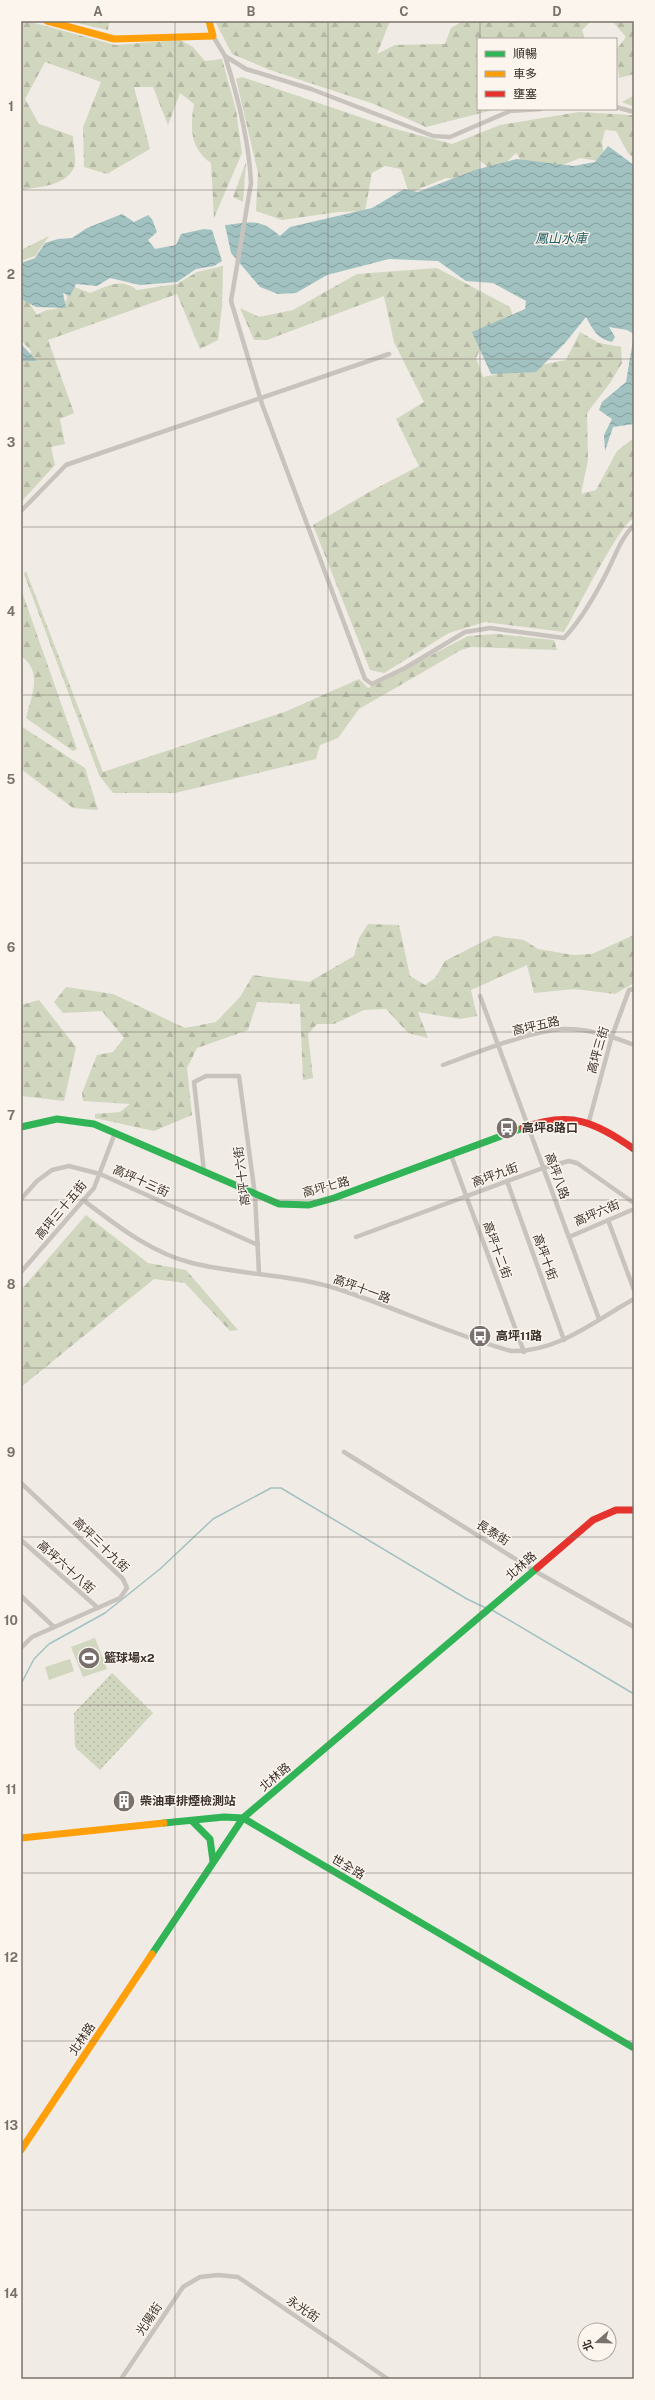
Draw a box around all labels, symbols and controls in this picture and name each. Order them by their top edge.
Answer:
text: A [93,4,103,19]
text: B [247,4,256,19]
text: C [399,4,409,19]
text: D [552,4,562,19]
legend [477,38,617,110]
text: 順暢 [513,47,537,61]
text: 車多 [513,67,537,81]
text: 壅塞 [513,87,537,101]
text: 1 [8,99,14,114]
water label: 鳳山水庫 [535,231,589,246]
text: 2 [7,267,15,282]
text: 3 [7,435,16,450]
text: 4 [7,604,16,619]
text: 5 [7,772,16,787]
text: 6 [7,940,16,955]
street label: 高坪五路 [511,1014,561,1038]
street label: 高坪三街 [585,1025,611,1075]
text: 7 [7,1108,15,1123]
bus stop icon: 高坪8路口 [494,1115,520,1141]
place label: 高坪8路口 [522,1121,578,1135]
street label: 高坪十六街 [231,1145,253,1207]
street label: 高坪八路 [542,1151,572,1201]
street label: 高坪九街 [470,1160,520,1190]
street label: 高坪十三街 [111,1162,171,1200]
street label: 高坪七路 [301,1174,351,1200]
street label: 高坪三十五街 [32,1178,90,1242]
street label: 高坪六街 [572,1197,622,1229]
street label: 高坪十二街 [480,1219,514,1281]
street label: 高坪十街 [530,1232,560,1282]
street label: 高坪十一路 [331,1272,393,1306]
text: 8 [7,1277,16,1292]
bus stop icon: 高坪11路 [467,1323,493,1349]
place label: 高坪11路 [496,1329,542,1343]
text: 9 [7,1445,15,1460]
street label: 高坪三十九街 [70,1515,132,1575]
street label: 長泰街 [474,1518,512,1548]
street label: 高坪六十八街 [35,1538,97,1596]
street label: 北林路 [503,1549,539,1583]
text: 10 [4,1613,18,1628]
sports icon: 籃球場x2 [76,1645,102,1671]
place label: 籃球場x2 [104,1651,155,1665]
street label: 北林路 [257,1760,293,1794]
text: 11 [5,1782,17,1797]
building icon: 柴油車排煙檢測站 [111,1788,137,1814]
place label: 柴油車排煙檢測站 [140,1794,236,1808]
street label: 世全路 [329,1852,367,1882]
text: 12 [4,1950,18,1965]
street label: 北林路 [66,2020,98,2058]
text: 13 [4,2118,18,2133]
text: 14 [4,2286,19,2301]
street label: 永光街 [284,2293,322,2325]
street label: 光陽街 [133,2300,165,2338]
north arrow [577,2322,617,2362]
text: 北 [580,2338,595,2353]

